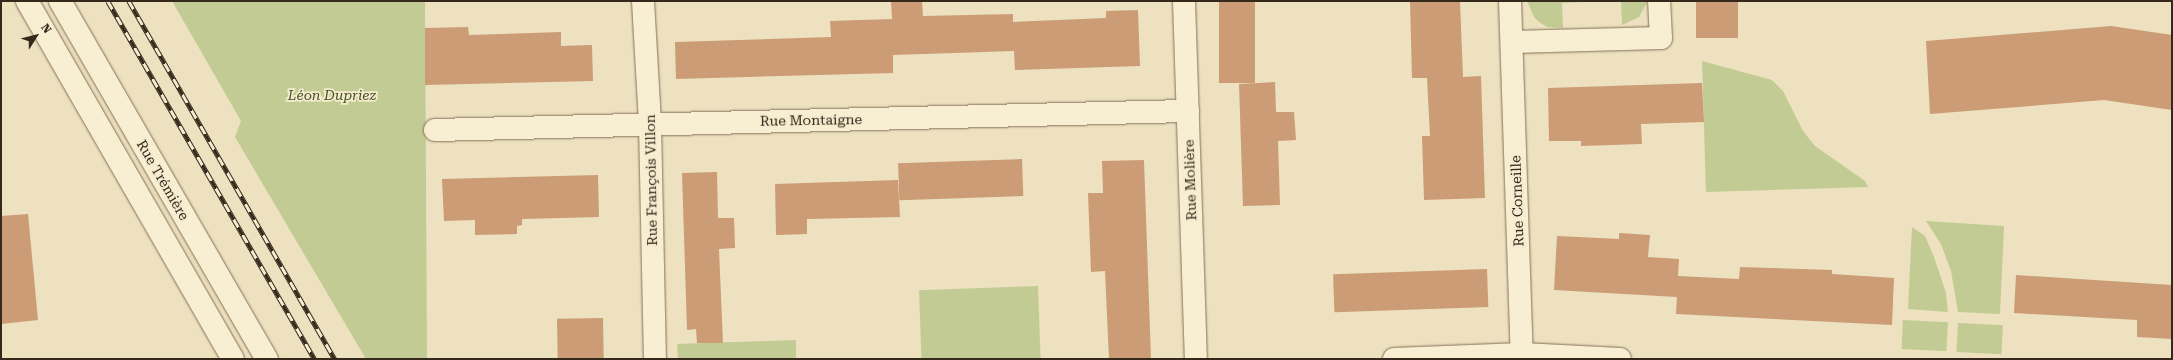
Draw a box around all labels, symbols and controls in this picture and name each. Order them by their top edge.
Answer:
north arrow [16,16,56,56]
text: N [38,21,54,36]
park label: Léon Dupriez [288,87,376,103]
street label: Rue Montaigne [760,111,862,129]
street label: Rue François Villon [641,114,661,246]
street label: Rue Trémière [133,137,193,223]
street label: Rue Molière [1180,139,1200,221]
street label: Rue Corneille [1507,155,1527,247]

